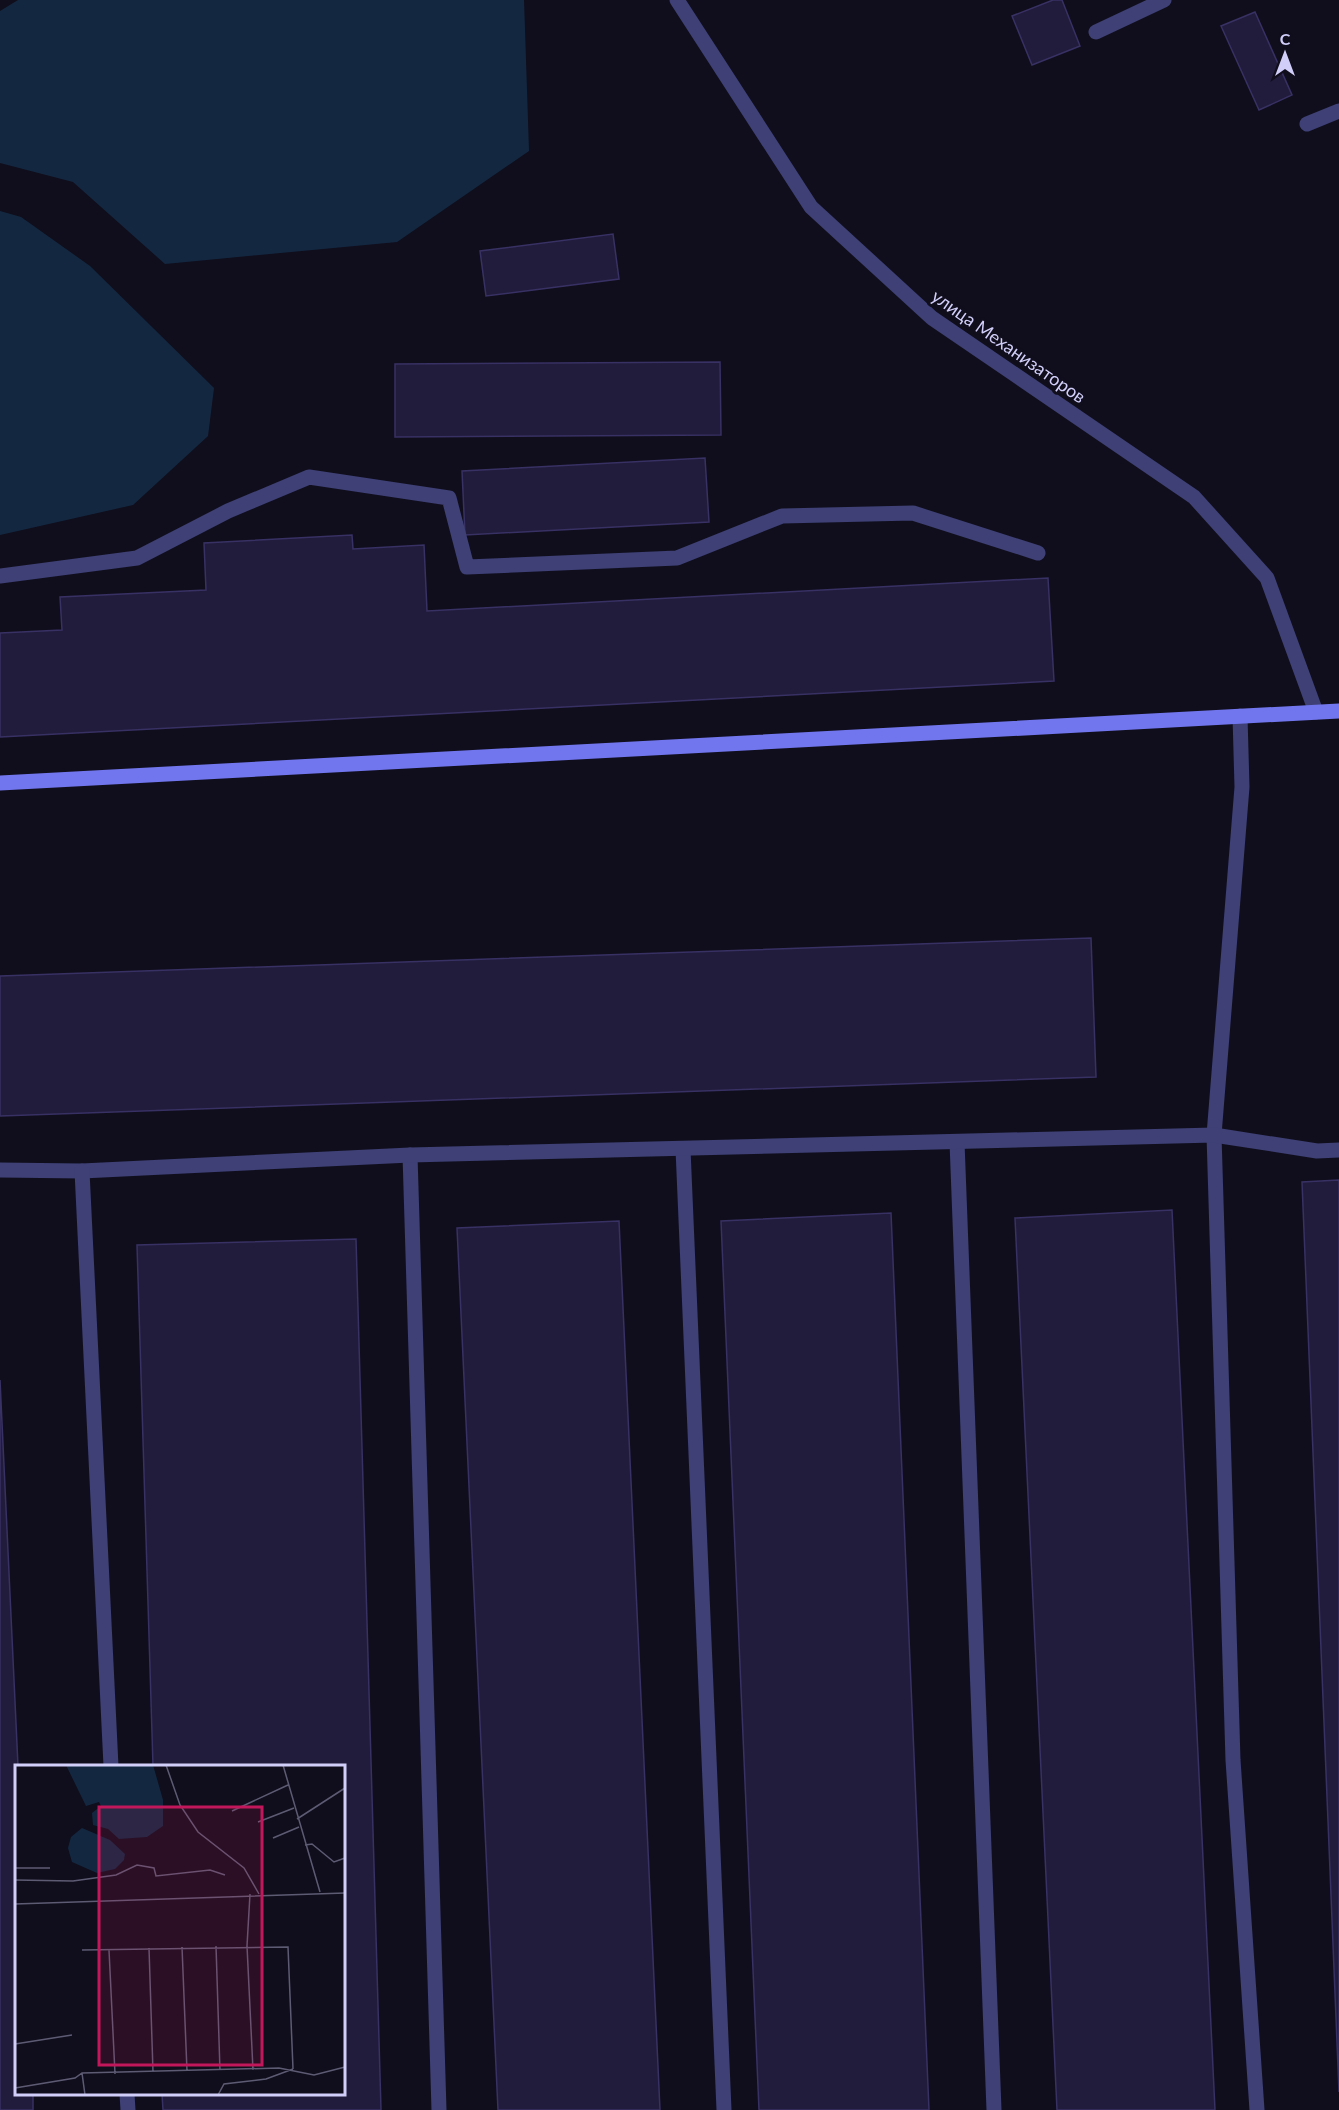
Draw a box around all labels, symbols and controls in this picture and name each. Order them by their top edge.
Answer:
north arrow [1255,24,1315,84]
text: С [1280,29,1291,48]
street label: улица Механизаторов [928,285,1090,408]
inset map [15,1765,345,2095]

